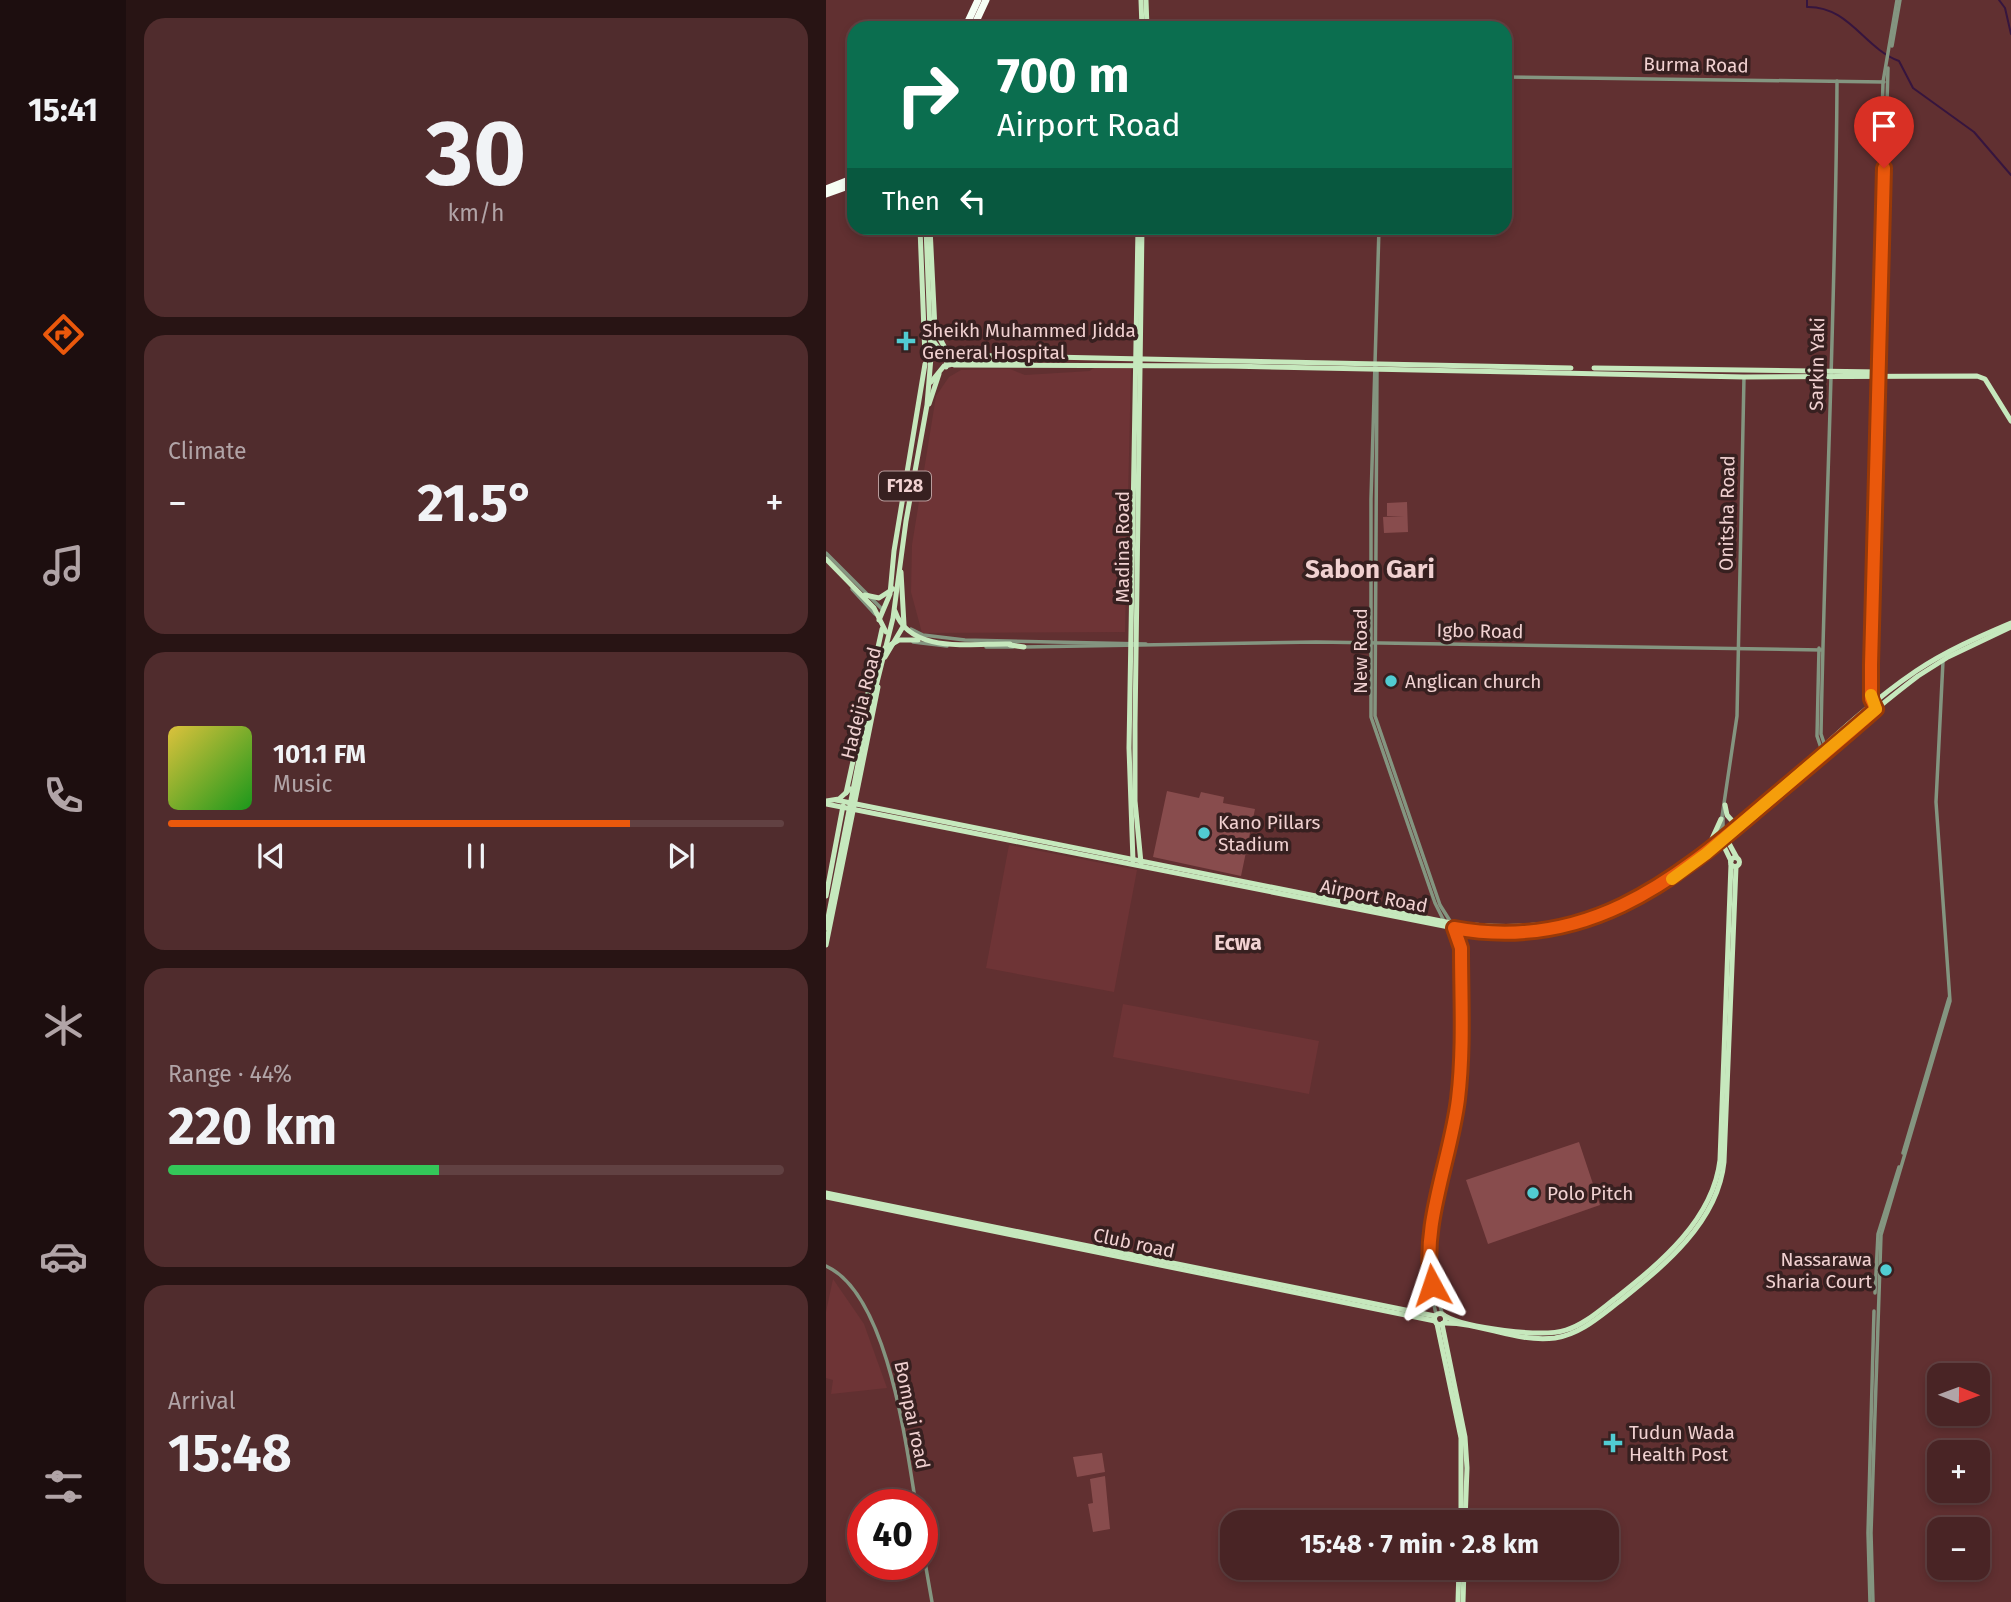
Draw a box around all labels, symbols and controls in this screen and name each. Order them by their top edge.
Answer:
text: 700 m [997,46,1130,105]
icon: right [882,49,973,140]
street label: Burma Road [1643,53,1749,77]
text: 15:41 [28,91,98,129]
pin [1854,96,1914,168]
text: 30 [426,99,526,208]
text: Airport Road [997,106,1181,144]
icon: arrive [1865,107,1903,145]
icon: left [954,182,992,220]
text: Then [882,186,940,217]
text: km/h [448,199,504,227]
icon: directions [39,310,88,359]
street label: Sarkin Yaki [1805,317,1829,411]
place label: Sheikh Muhammed Jidda General Hospital [922,319,1136,364]
marker: Sheikh Muhammed Jidda General Hospital [896,331,916,351]
text: Climate [168,437,247,465]
street label: Onitsha Road [1714,455,1740,571]
text: 21.5° [417,472,535,535]
road number: F128 [879,472,931,500]
text: − [168,480,187,526]
text: + [765,480,784,526]
street label: Madina Road [1111,491,1134,603]
icon: music [39,541,88,590]
district label: Sabon Gari [1305,554,1435,585]
street label: New Road [1349,608,1372,694]
street label: Igbo Road [1436,619,1524,643]
street label: Hadejia Road [836,645,886,761]
place label: Anglican church [1405,670,1541,693]
marker: Anglican church [1383,673,1399,689]
text: 101.1 FM [273,739,366,770]
text: Music [273,770,333,798]
icon: phone [39,771,88,820]
place label: Kano Pillars Stadium [1218,811,1320,856]
marker: Kano Pillars Stadium [1196,825,1212,841]
icon: previous [252,837,290,875]
icon: pause [457,837,495,875]
icon: next [662,837,700,875]
street label: Airport Road [1318,874,1430,918]
district label: Ecwa [1214,930,1262,956]
icon: climate [39,1001,88,1050]
text: Range · 44% [168,1060,292,1088]
text: 220 km [168,1095,337,1158]
place label: Polo Pitch [1547,1182,1633,1205]
marker: Polo Pitch [1525,1185,1541,1201]
street label: Club road [1091,1223,1177,1263]
icon: car [39,1232,88,1281]
position arrow [1395,1248,1469,1322]
place label: Nassarawa Sharia Court [1766,1248,1872,1293]
marker: Nassarawa Sharia Court [1878,1262,1894,1278]
street label: Bompai road [889,1359,935,1471]
north arrow [1927,1363,1990,1426]
map controls [1927,1363,1990,1580]
text: Arrival [168,1387,235,1415]
place label: Tudun Wada Health Post [1629,1421,1735,1466]
text: 15:48 [168,1422,292,1485]
marker: Tudun Wada Health Post [1603,1433,1623,1453]
button: + [1927,1440,1990,1503]
icon: filters [39,1462,88,1511]
speed limit sign: 40 [847,1489,938,1580]
button: − [1927,1517,1990,1580]
text: 15:48 · 7 min · 2.8 km [1300,1529,1539,1560]

